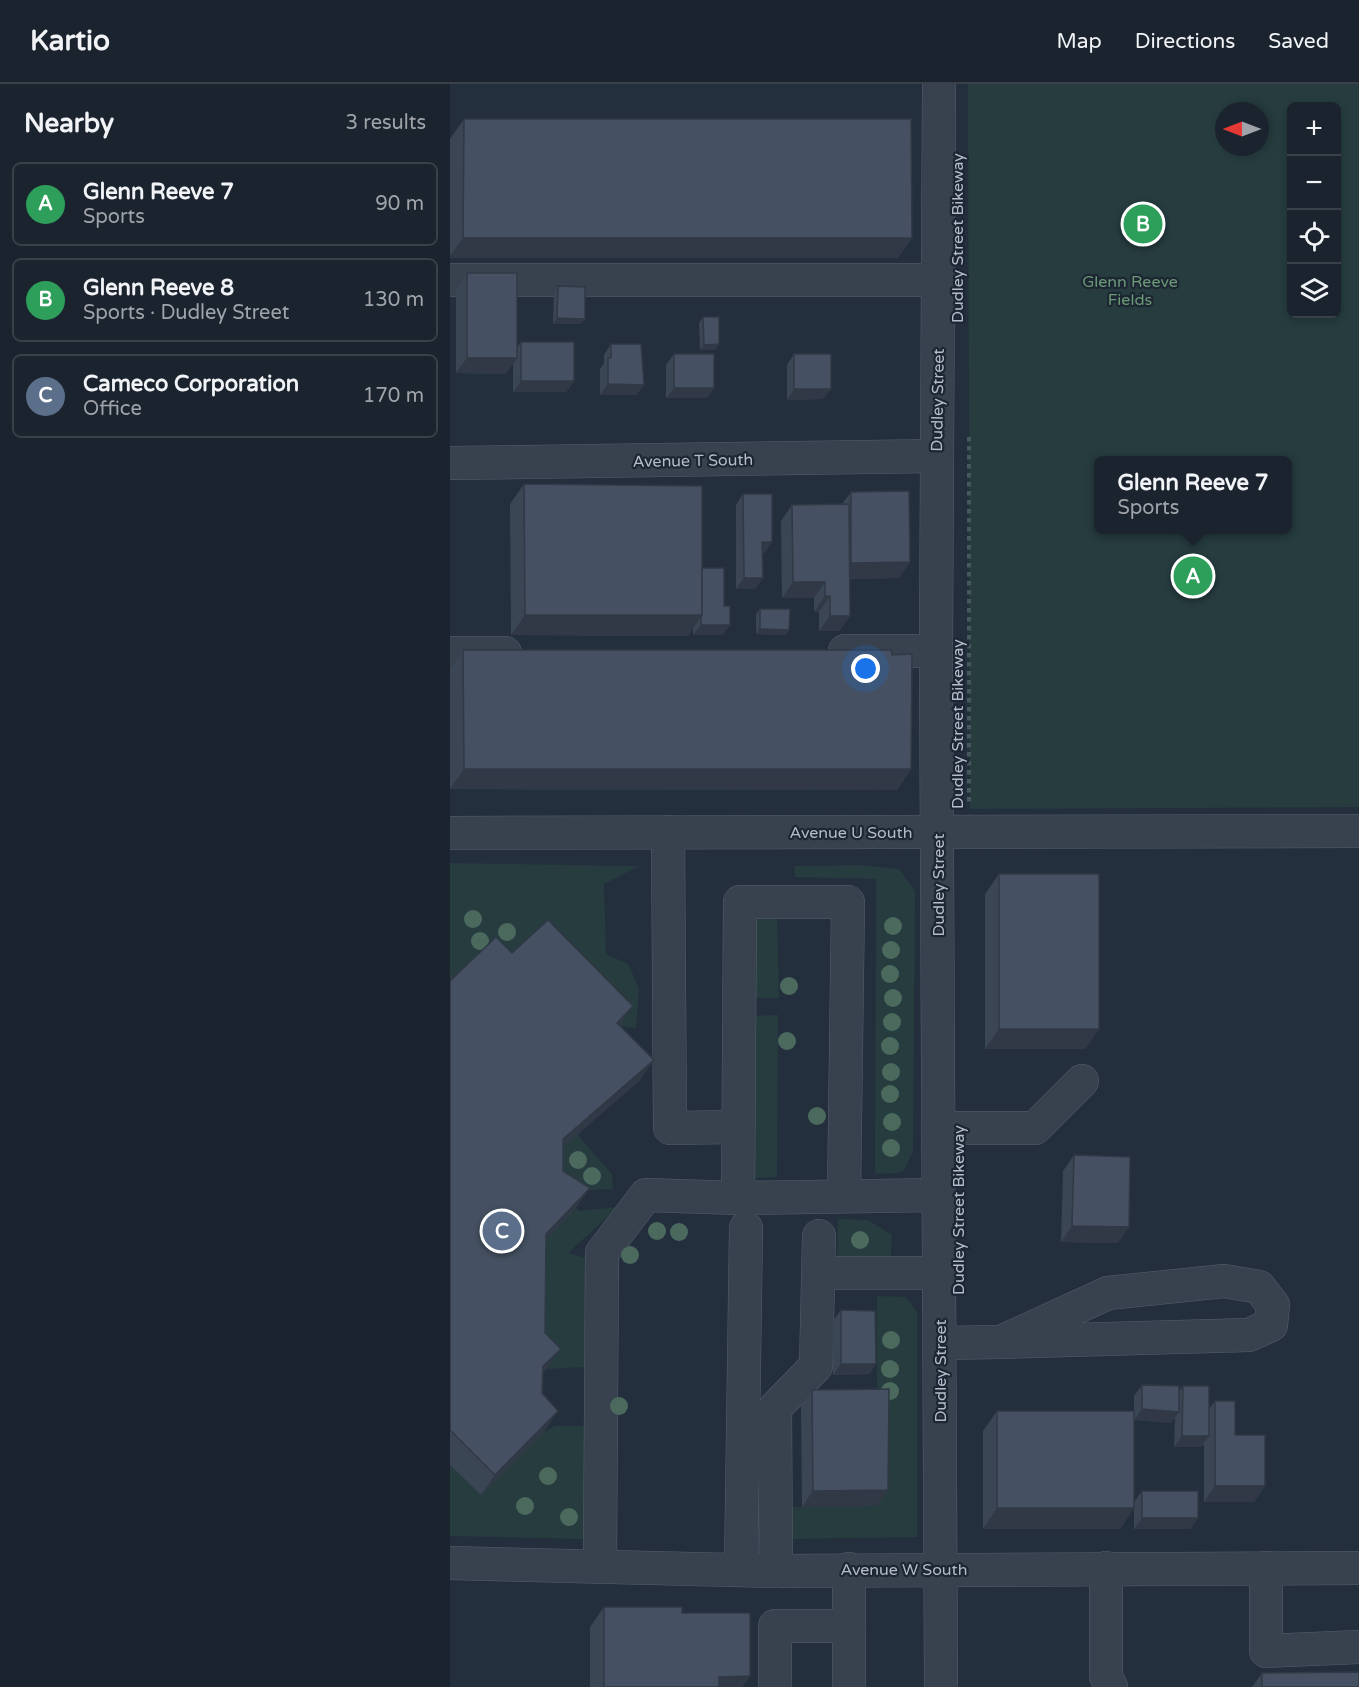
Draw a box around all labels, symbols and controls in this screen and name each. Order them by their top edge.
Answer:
text: Kartio [30,24,110,58]
text: Map [1056,29,1102,54]
text: Directions [1135,29,1235,54]
text: Saved [1268,29,1329,54]
north arrow [1215,102,1269,156]
map controls [1287,102,1341,318]
button: + [1287,102,1341,156]
text: Nearby [24,108,114,139]
text: 3 results [346,111,426,135]
street label: Dudley Street Bikeway [948,153,968,323]
button: − [1287,156,1341,210]
text: Glenn Reeve 7 [83,179,234,205]
text: A [38,192,53,216]
text: 90 m [375,192,424,216]
pin: B [1124,202,1162,246]
text: Sports [83,205,145,229]
button: locate [1287,210,1341,264]
button: layers [1287,264,1341,318]
park label: Glenn Reeve Fields [1082,272,1178,310]
text: Glenn Reeve 8 [83,275,234,301]
text: B [39,288,52,312]
text: 130 m [363,288,424,312]
text: Sports · Dudley Street [83,301,289,325]
street label: Dudley Street [927,348,949,452]
text: Cameco Corporation [83,371,299,397]
text: C [39,384,52,408]
text: 170 m [363,384,424,408]
text: Office [83,397,142,421]
street label: Avenue T South [633,450,753,472]
popup [1094,456,1292,534]
text: Glenn Reeve 7 [1117,470,1269,496]
text: Sports [1117,496,1179,520]
pin: A [1174,554,1212,598]
street label: Dudley Street Bikeway [948,639,968,809]
your location [851,654,880,683]
street label: Avenue U South [790,823,912,843]
street label: Dudley Street [929,833,949,937]
street label: Dudley Street Bikeway [949,1125,969,1295]
pin: C [482,1208,522,1254]
street label: Dudley Street [931,1319,951,1423]
street label: Avenue W South [841,1560,967,1580]

